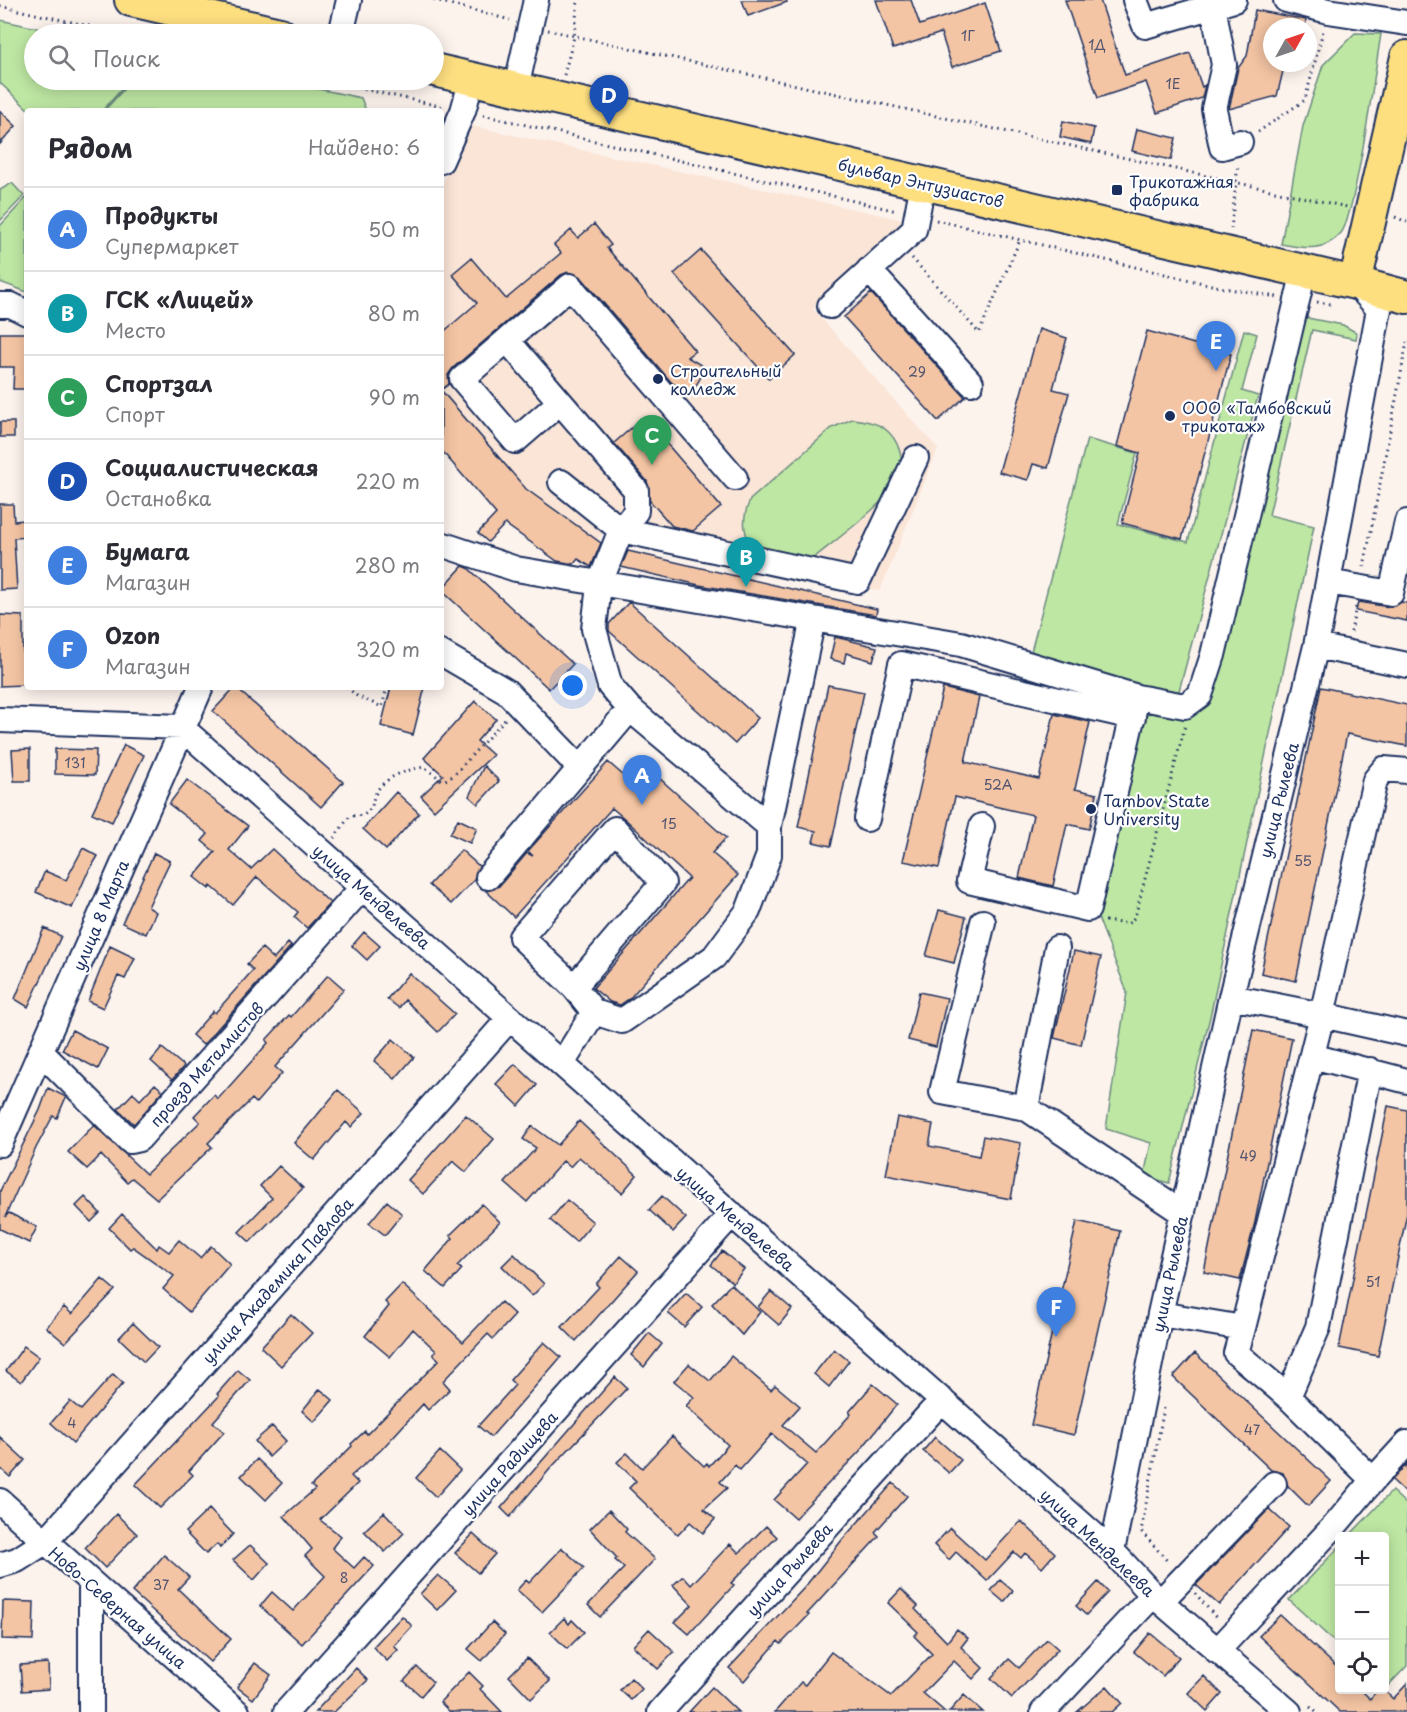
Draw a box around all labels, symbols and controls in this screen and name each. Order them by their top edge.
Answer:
north arrow [1263,18,1317,72]
search box [24,24,444,90]
house number: 1Г [961,25,975,46]
house number: 1Д [1088,34,1106,55]
icon: search [45,41,78,74]
text: Поиск [93,41,160,74]
house number: 1Е [1165,73,1181,94]
pin: D [590,76,628,125]
text: Рядом [48,128,133,167]
text: Найдено: 6 [308,132,420,162]
street label: бульвар Энтузиастов [836,151,1006,213]
place label: Трикотажная фабрика [1129,169,1234,211]
marker: Трикотажная фабрика [1110,183,1124,197]
text: Продукты [105,198,218,231]
text: A [60,214,75,244]
text: 50 m [368,214,420,244]
text: Супермаркет [105,231,238,261]
text: ГСК «Лицей» [105,282,253,315]
text: B [61,298,74,328]
text: 80 m [368,298,420,328]
text: Место [105,315,166,345]
pin: E [1196,322,1236,371]
place label: Строительный колледж [670,358,782,400]
house number: 29 [908,361,926,382]
text: Спортзал [105,366,213,399]
marker: Строительный колледж [651,372,665,386]
text: C [60,382,75,412]
text: 90 m [369,382,420,412]
place label: ООО «Тамбовский трикотаж» [1182,395,1332,437]
text: Спорт [105,399,165,429]
marker: ООО «Тамбовский трикотаж» [1163,409,1177,423]
pin: C [632,416,672,465]
text: Социалистическая [105,450,319,483]
text: D [60,466,75,496]
text: 220 m [356,466,420,496]
text: Остановка [105,483,211,513]
text: Бумага [105,534,190,567]
pin: B [726,538,766,587]
text: E [61,550,74,580]
text: 280 m [355,550,420,580]
text: Магазин [105,567,191,597]
text: Ozon [105,618,160,651]
text: F [62,634,73,664]
text: 320 m [356,634,420,664]
text: Магазин [105,651,191,681]
your location [558,671,587,700]
street label: улица Рылеева [1252,740,1304,860]
house number: 131 [65,752,85,773]
pin: A [622,756,662,805]
house number: 52А [983,774,1013,795]
place label: Tambov State University [1103,788,1210,830]
marker: Tambov State University [1084,802,1098,816]
house number: 15 [661,813,677,834]
street label: улица Менделеева [308,838,436,954]
house number: 55 [1294,850,1312,871]
street label: улица 8 Марта [66,856,134,974]
street label: проезд Металлистов [143,996,269,1132]
house number: 49 [1239,1145,1257,1166]
street label: улица Менделеева [672,1160,800,1276]
street label: улица Академика Павлова [196,1192,358,1368]
street label: улица Рылеева [1145,1214,1193,1334]
house number: 51 [1366,1271,1380,1292]
pin: F [1036,1288,1076,1337]
street label: улица Радищева [455,1405,563,1521]
house number: 4 [67,1412,77,1433]
house number: 47 [1244,1419,1261,1440]
street label: улица Менделеева [1035,1482,1161,1602]
street label: улица Рылеева [740,1517,838,1621]
map controls [1335,1532,1389,1694]
button: + [1335,1532,1389,1586]
street label: Ново-Северная улица [44,1540,192,1674]
house number: 8 [340,1567,348,1588]
house number: 37 [153,1574,170,1595]
button: − [1335,1586,1389,1640]
button: locate [1335,1640,1389,1694]

